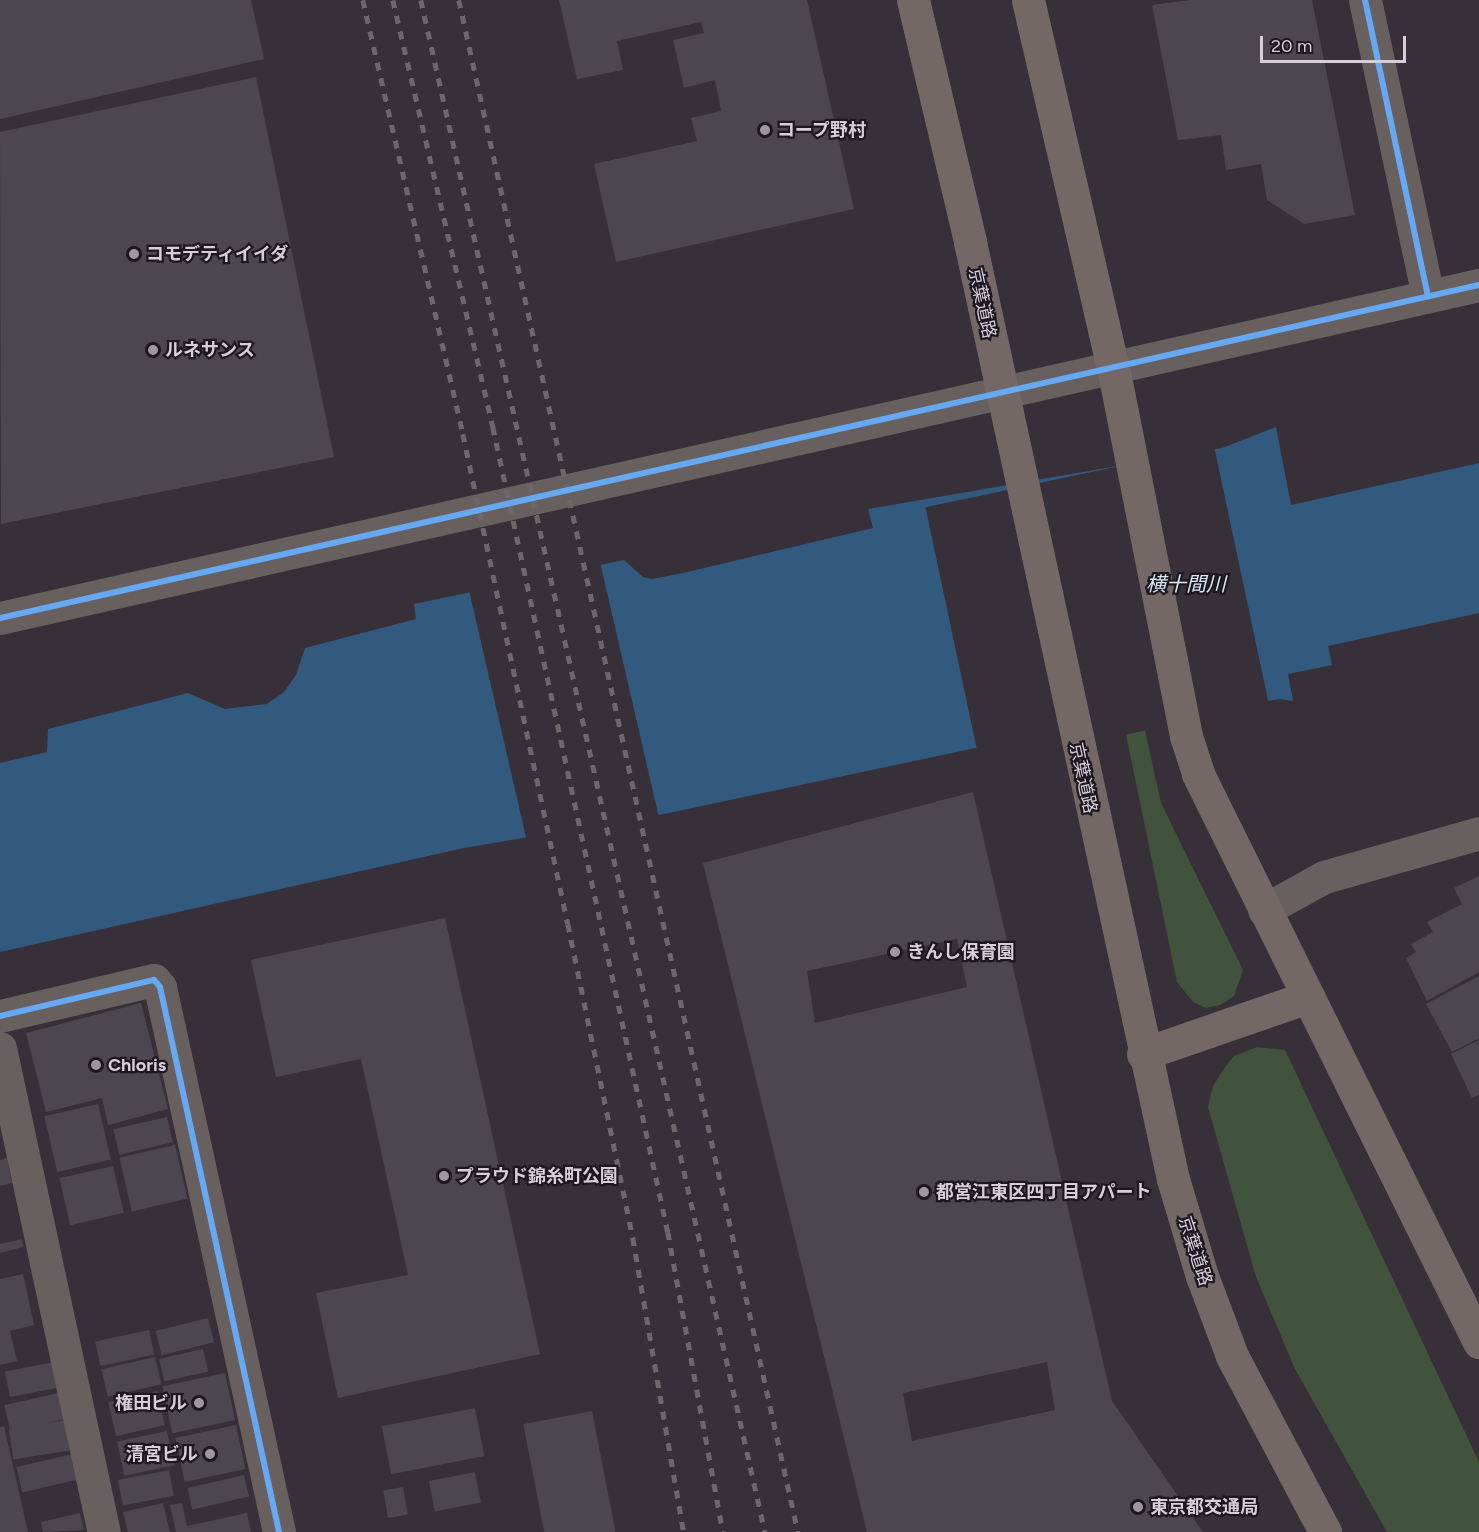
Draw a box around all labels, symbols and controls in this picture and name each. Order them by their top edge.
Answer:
scale bar [1263,24,1408,62]
text: 20 m [1271,35,1312,57]
place label: コープ野村 [777,119,867,141]
marker: コープ野村 [758,123,772,137]
place label: コモデティイイダ [146,243,290,265]
marker: コモデティイイダ [127,247,141,261]
street label: 京葉道路 [964,266,1000,340]
place label: ルネサンス [165,339,255,361]
marker: ルネサンス [146,343,160,357]
water label: 横十間川 [1146,572,1226,596]
street label: 京葉道路 [1065,741,1101,815]
place label: きんし保育園 [907,941,1015,963]
marker: きんし保育園 [888,945,902,959]
place label: Chloris [108,1054,166,1076]
marker: Chloris [89,1058,103,1072]
place label: プラウド錦糸町公園 [456,1165,618,1187]
marker: プラウド錦糸町公園 [437,1169,451,1183]
place label: 都営江東区四丁目アパート [936,1181,1152,1203]
marker: 都営江東区四丁目アパート [917,1185,931,1199]
street label: 京葉道路 [1174,1213,1216,1289]
place label: 権田ビル [115,1392,187,1414]
marker: 権田ビル [192,1396,206,1410]
place label: 清宮ビル [126,1443,198,1465]
marker: 清宮ビル [203,1447,217,1461]
place label: 東京都交通局 [1150,1496,1258,1518]
marker: 東京都交通局 [1131,1500,1145,1514]

